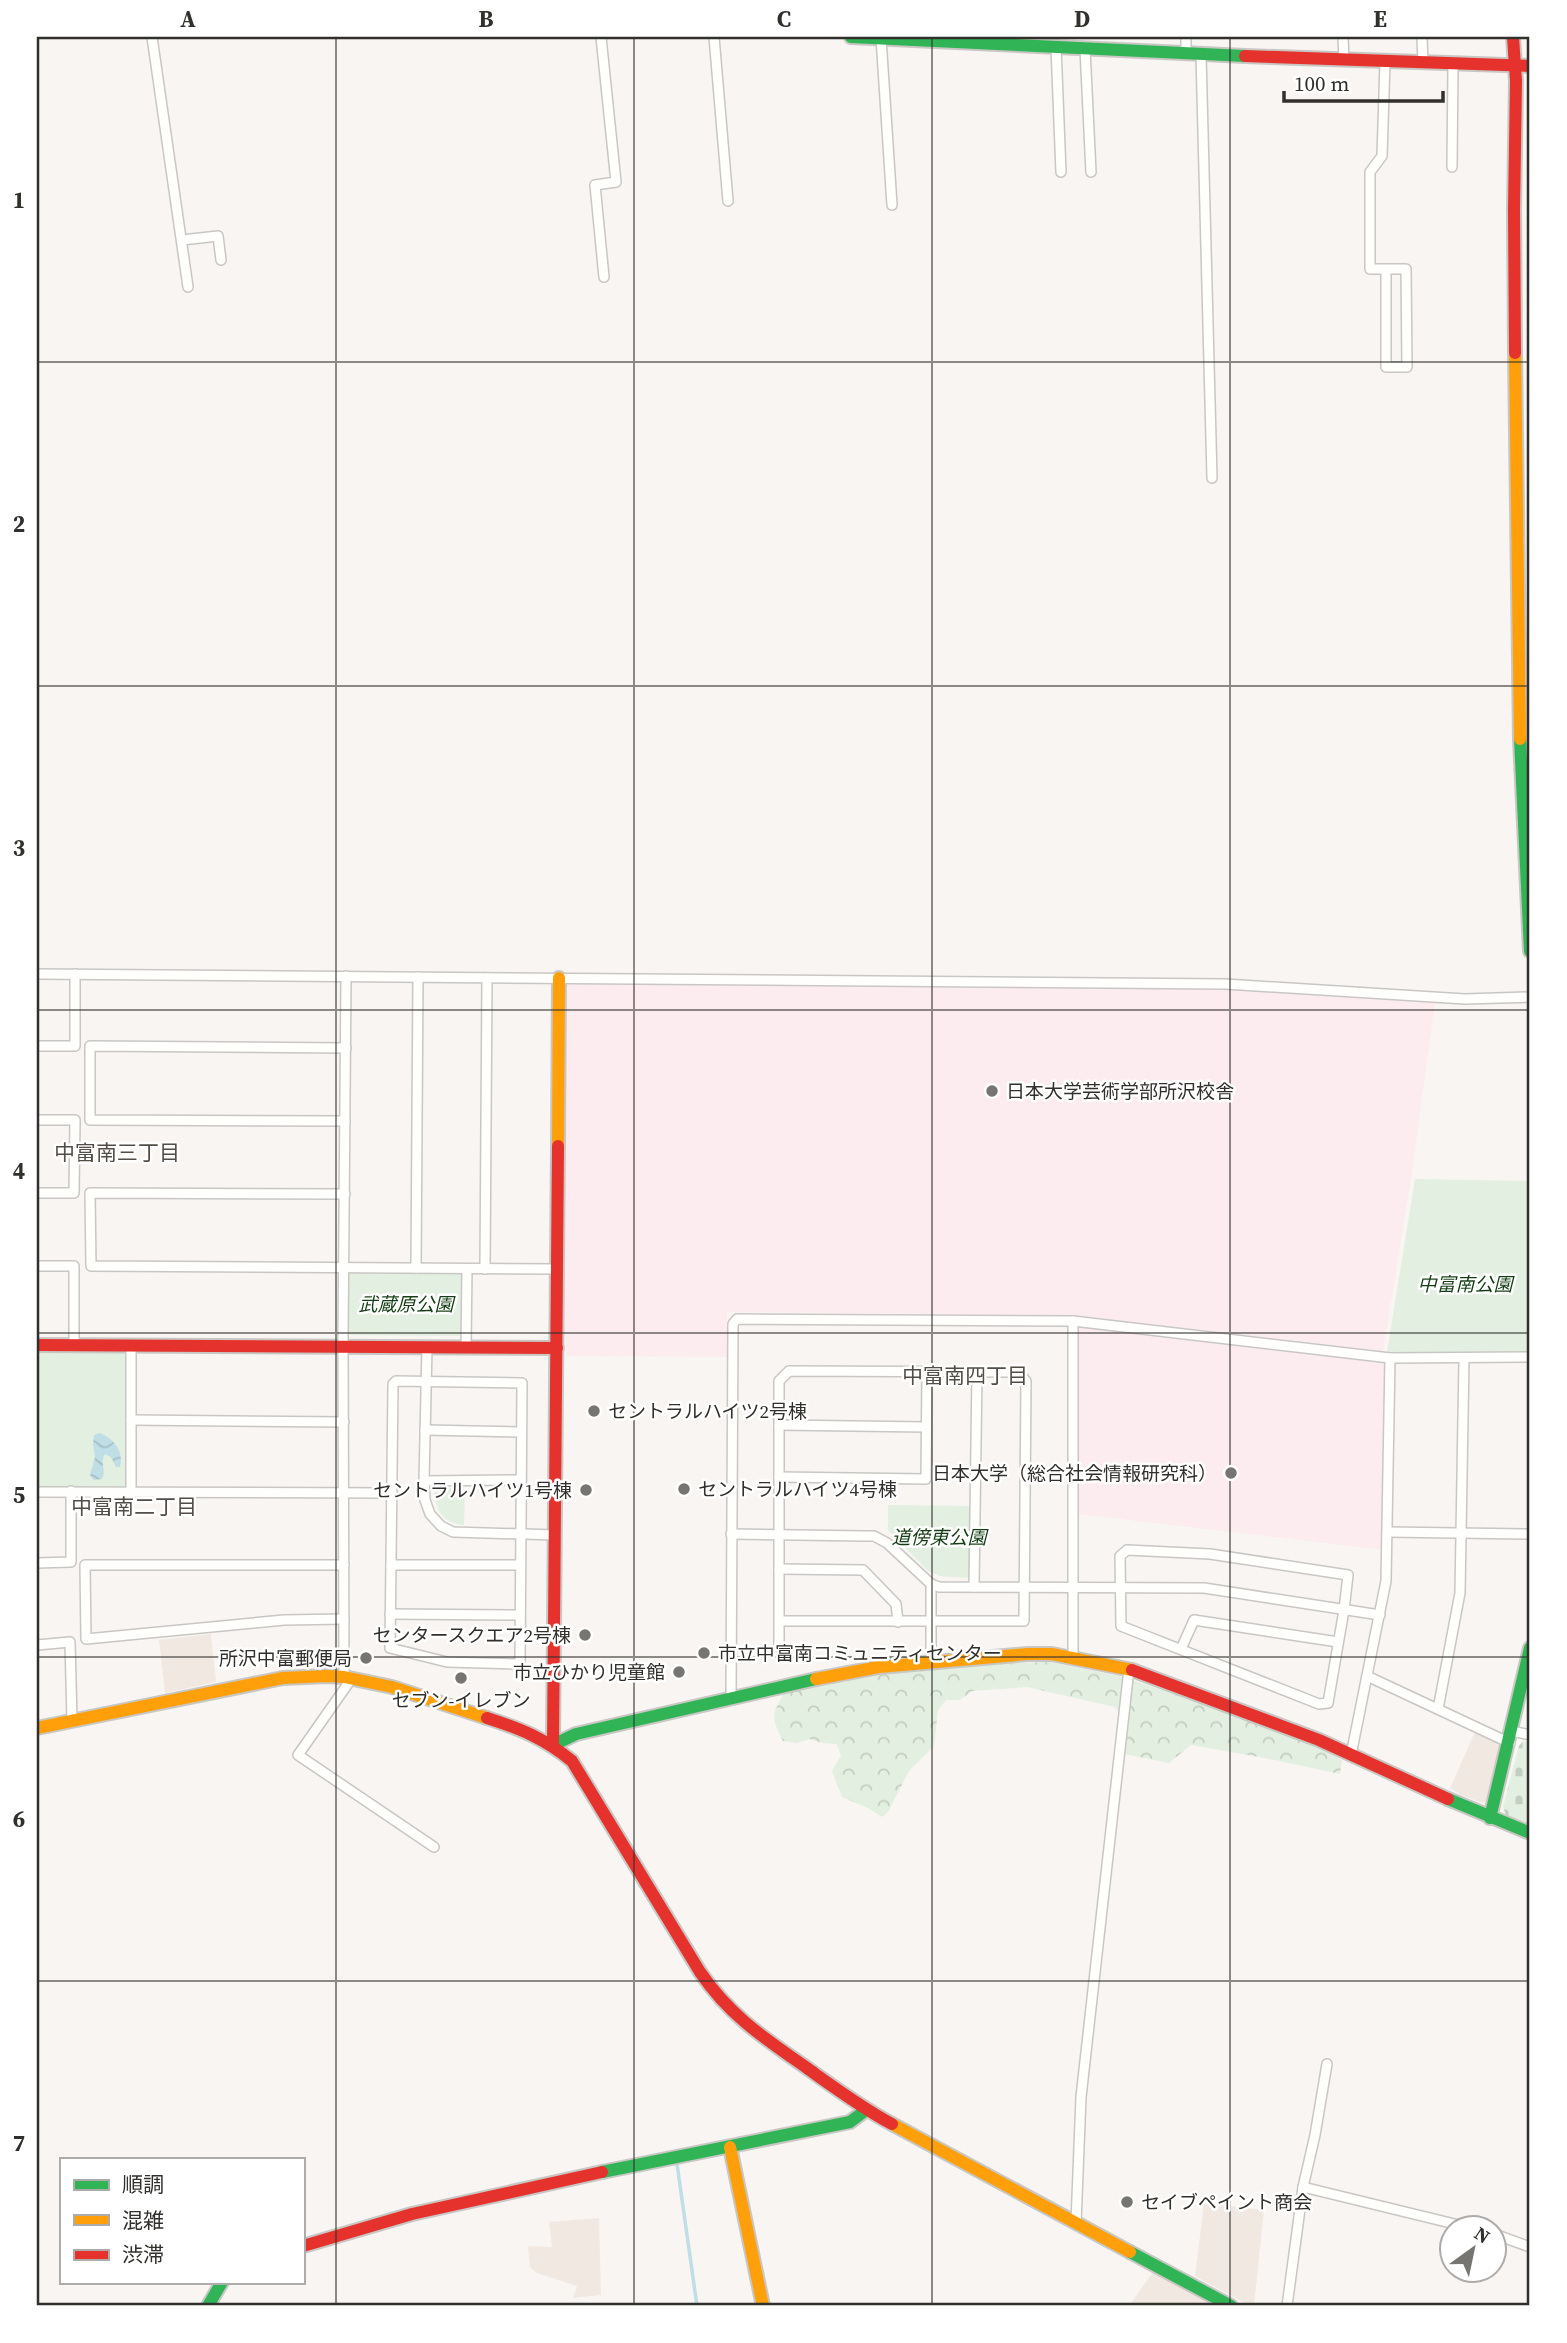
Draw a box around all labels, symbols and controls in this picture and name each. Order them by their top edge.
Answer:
text: A [180,3,196,35]
text: B [479,3,494,35]
text: C [777,3,791,35]
text: D [1074,3,1090,35]
text: E [1373,3,1387,35]
scale bar [1284,60,1443,104]
text: 100 m [1294,69,1349,98]
text: 1 [13,184,25,216]
text: 2 [13,508,25,540]
text: 3 [13,832,25,864]
place label: 日本大学芸術学部所沢校舎 [1006,1078,1234,1104]
marker: 日本大学芸術学部所沢校舎 [984,1083,1000,1099]
district label: 中富南三丁目 [54,1138,180,1167]
text: 4 [13,1155,25,1187]
park label: 中富南公園 [1417,1271,1515,1297]
park label: 武蔵原公園 [358,1291,456,1317]
district label: 中富南四丁目 [902,1361,1028,1390]
place label: セントラルハイツ2号棟 [608,1398,807,1424]
marker: セントラルハイツ2号棟 [586,1403,602,1419]
place label: 日本大学（総合社会情報研究科） [932,1460,1217,1486]
marker: 日本大学（総合社会情報研究科） [1223,1465,1239,1481]
place label: セントラルハイツ4号棟 [698,1476,897,1502]
place label: セントラルハイツ1号棟 [373,1477,572,1503]
text: 5 [13,1479,25,1511]
marker: セントラルハイツ4号棟 [676,1481,692,1497]
marker: セントラルハイツ1号棟 [578,1482,594,1498]
district label: 中富南二丁目 [71,1492,197,1521]
park label: 道傍東公園 [891,1524,989,1550]
place label: センタースクエア2号棟 [372,1622,571,1648]
marker: センタースクエア2号棟 [577,1627,593,1643]
place label: 市立中富南コミュニティセンター [718,1640,1002,1666]
place label: 所沢中富郵便局 [219,1645,352,1671]
marker: 市立中富南コミュニティセンター [696,1645,712,1661]
marker: 所沢中富郵便局 [358,1650,374,1666]
place label: 市立ひかり児童館 [513,1659,665,1685]
marker: 市立ひかり児童館 [671,1664,687,1680]
marker: セブン-イレブン [453,1670,469,1686]
place label: セブン-イレブン [392,1687,530,1713]
text: 6 [13,1803,25,1835]
text: 7 [13,2127,25,2159]
legend [60,2158,304,2284]
text: 順調 [122,2170,164,2199]
place label: セイブペイント商会 [1141,2189,1312,2215]
marker: セイブペイント商会 [1119,2194,1135,2210]
text: 混雑 [122,2206,164,2235]
north arrow [1438,2214,1508,2284]
text: N [1469,2220,1495,2250]
text: 渋滞 [122,2240,164,2269]

